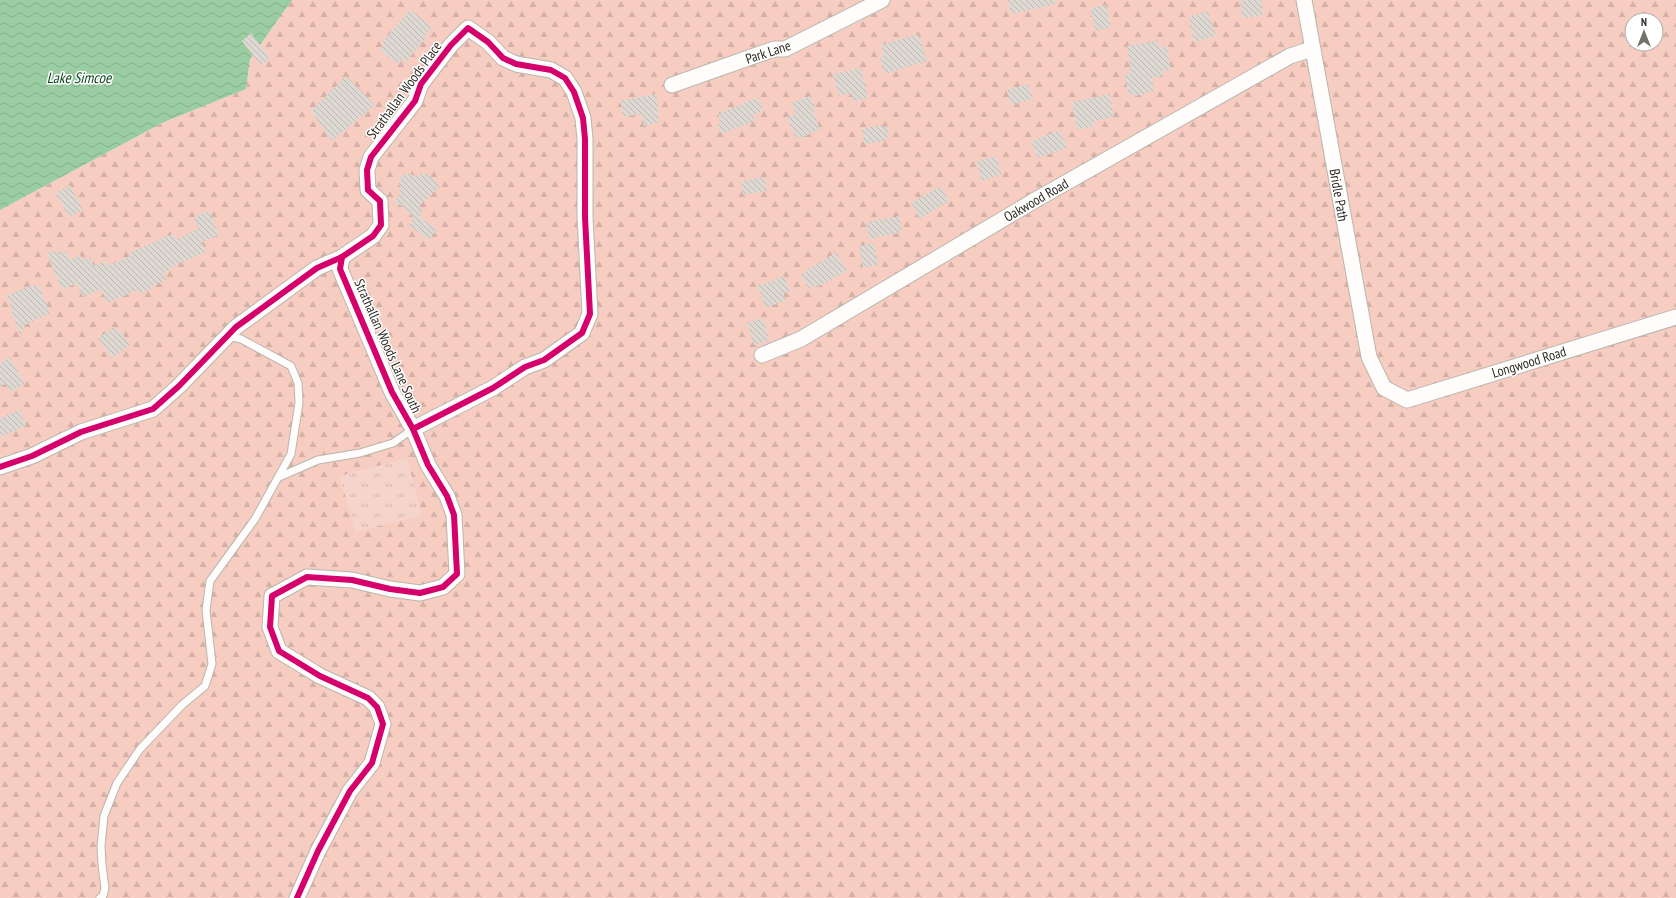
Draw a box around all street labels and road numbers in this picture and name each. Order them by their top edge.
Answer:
street label: Park Lane [743,36,793,68]
street label: Strathallan Woods Place [363,37,446,142]
street label: Bridle Path [1326,167,1352,223]
street label: Oakwood Road [1000,174,1072,226]
street label: Strathallan Woods Lane South [350,276,426,416]
street label: Longwood Road [1490,342,1568,382]

